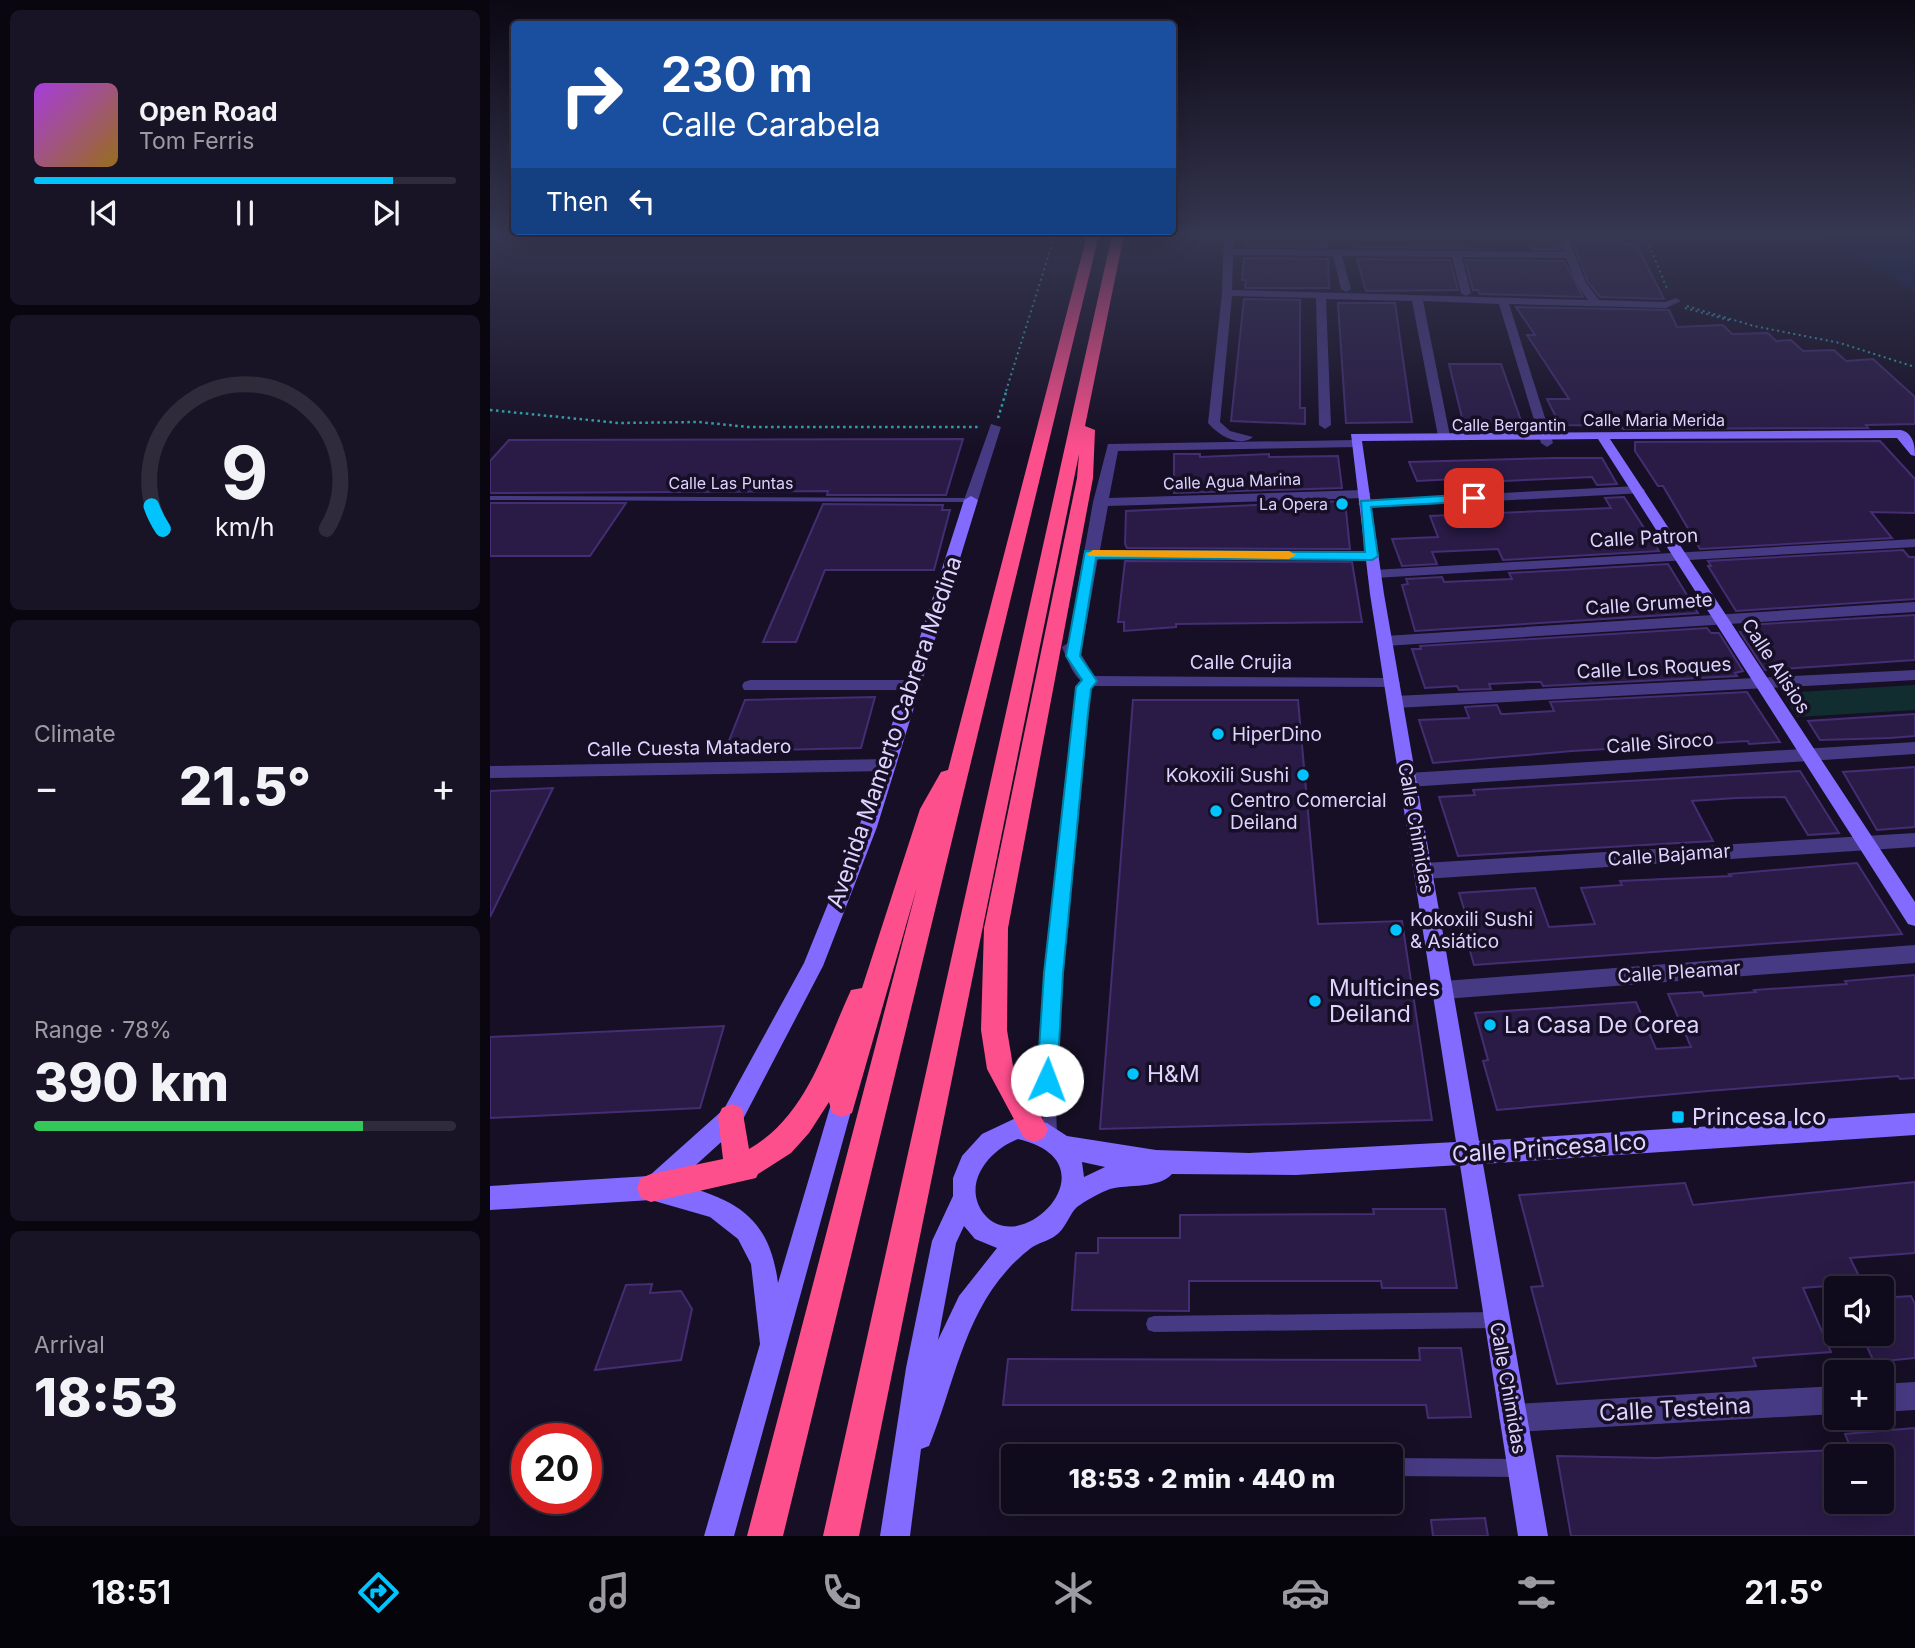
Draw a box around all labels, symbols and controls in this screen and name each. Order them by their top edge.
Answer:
text: 230 m [661,45,813,104]
icon: right [546,49,637,140]
text: Open Road [139,96,278,127]
text: Calle Carabela [661,105,881,144]
text: Tom Ferris [139,127,254,155]
icon: left [623,182,661,220]
text: Then [546,186,609,217]
icon: previous [85,194,123,232]
icon: pause [226,194,264,232]
icon: next [367,194,405,232]
street label: Calle Maria Merida [1583,410,1725,430]
street label: Calle Bergantin [1452,415,1566,435]
text: 9 [221,428,269,517]
pin [1444,468,1504,528]
street label: Calle Agua Marina [1163,469,1301,493]
street label: Calle Las Puntas [668,473,794,493]
icon: arrive [1455,479,1493,517]
place label: La Opera [1259,494,1328,514]
marker: La Opera [1334,496,1350,512]
text: km/h [215,512,275,542]
street label: Calle Patron [1589,524,1699,552]
street label: Avenida Mamerto Cabrera Medina [820,552,968,912]
street label: Calle Grumete [1585,588,1713,620]
street label: Calle Alisios [1737,614,1815,718]
street label: Calle Crujia [1190,651,1292,674]
street label: Calle Los Roques [1576,652,1732,684]
text: Climate [34,720,116,748]
place label: HiperDino [1232,723,1322,746]
marker: HiperDino [1210,726,1226,742]
street label: Calle Siroco [1606,728,1714,758]
street label: Calle Cuesta Matadero [587,735,791,761]
text: 21.5° [179,755,311,818]
street label: Calle Chimidas [1393,760,1439,896]
text: − [34,764,59,810]
text: + [431,764,456,810]
place label: Kokoxili Sushi [1166,764,1289,787]
marker: Kokoxili Sushi [1295,767,1311,783]
place label: Centro Comercial Deiland [1230,789,1387,834]
marker: Centro Comercial Deiland [1208,803,1224,819]
street label: Calle Bajamar [1607,839,1731,871]
place label: Kokoxili Sushi & Asiático [1410,908,1533,953]
marker: Kokoxili Sushi & Asiático [1388,922,1404,938]
street label: Calle Pleamar [1617,956,1741,988]
place label: Multicines Deiland [1329,974,1440,1028]
marker: Multicines Deiland [1307,993,1323,1009]
place label: La Casa De Corea [1504,1011,1700,1039]
text: Range · 78% [34,1016,172,1044]
marker: La Casa De Corea [1482,1017,1498,1033]
position arrow [1010,1043,1084,1117]
text: 390 km [34,1051,229,1114]
place label: H&M [1147,1060,1200,1088]
marker: H&M [1125,1066,1141,1082]
place label: Princesa Ico [1692,1103,1826,1131]
marker: Princesa Ico [1670,1109,1686,1125]
street label: Calle Princesa Ico [1451,1127,1647,1169]
map controls [1824,1276,1894,1514]
button: sound [1824,1276,1894,1346]
street label: Calle Chimidas [1485,1320,1531,1456]
text: Arrival [34,1331,105,1359]
button: + [1824,1360,1894,1430]
text: 18:53 [34,1366,178,1429]
street label: Calle Testeina [1598,1391,1752,1427]
speed limit sign: 20 [511,1423,602,1514]
button: − [1824,1444,1894,1514]
text: 18:53 · 2 min · 440 m [1069,1463,1335,1494]
icon: directions [354,1568,403,1617]
icon: music [585,1568,634,1617]
icon: phone [817,1568,866,1617]
icon: climate [1049,1568,1098,1617]
icon: car [1281,1568,1330,1617]
icon: filters [1512,1568,1561,1617]
text: 18:51 [91,1573,171,1612]
text: 21.5° [1744,1573,1824,1612]

